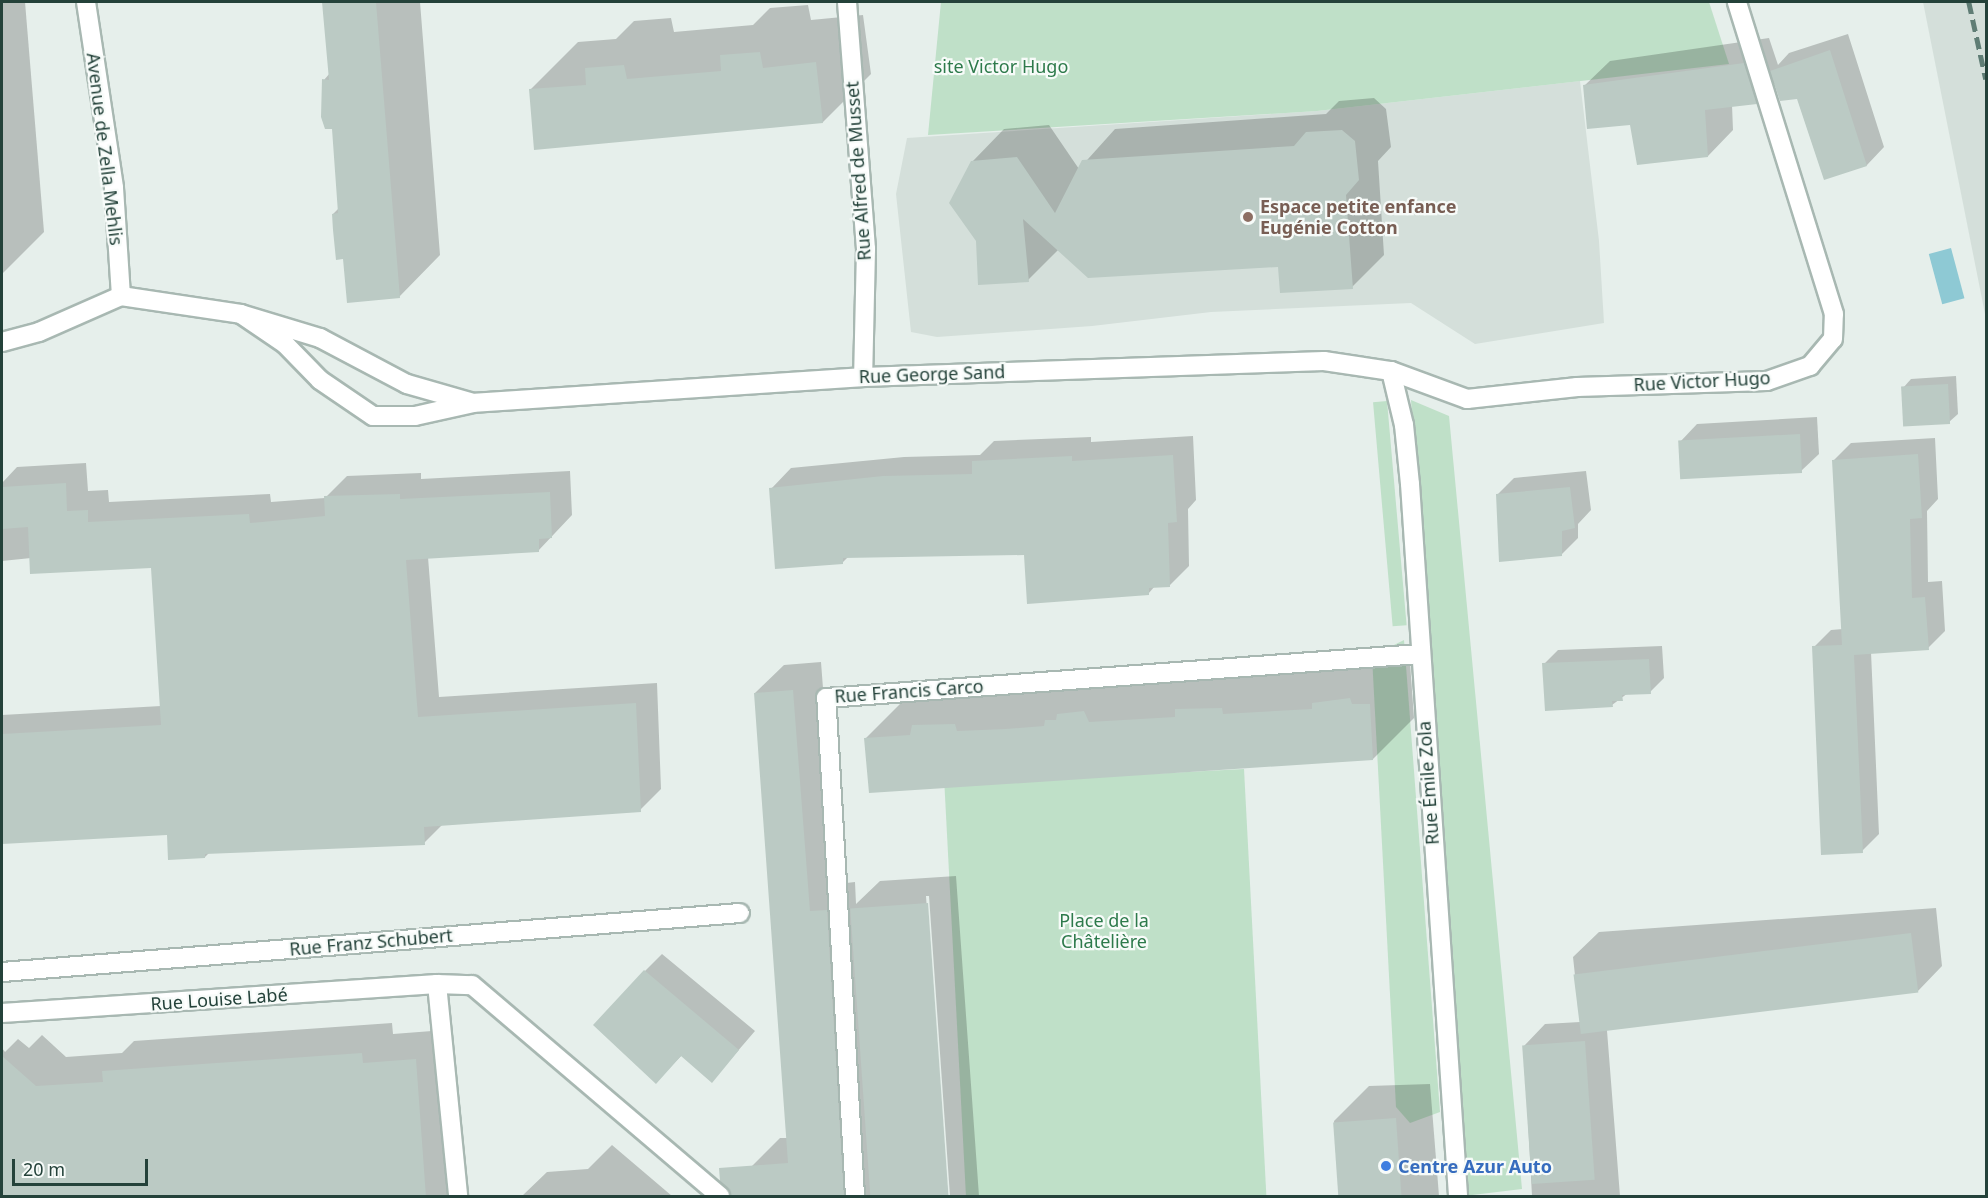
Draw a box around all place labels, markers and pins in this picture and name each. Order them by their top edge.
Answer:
place label: Espace petite enfance Eugénie Cotton [1260,196,1456,238]
marker: Espace petite enfance Eugénie Cotton [1241,210,1255,224]
place label: Centre Azur Auto [1398,1155,1552,1177]
marker: Centre Azur Auto [1379,1159,1393,1173]

